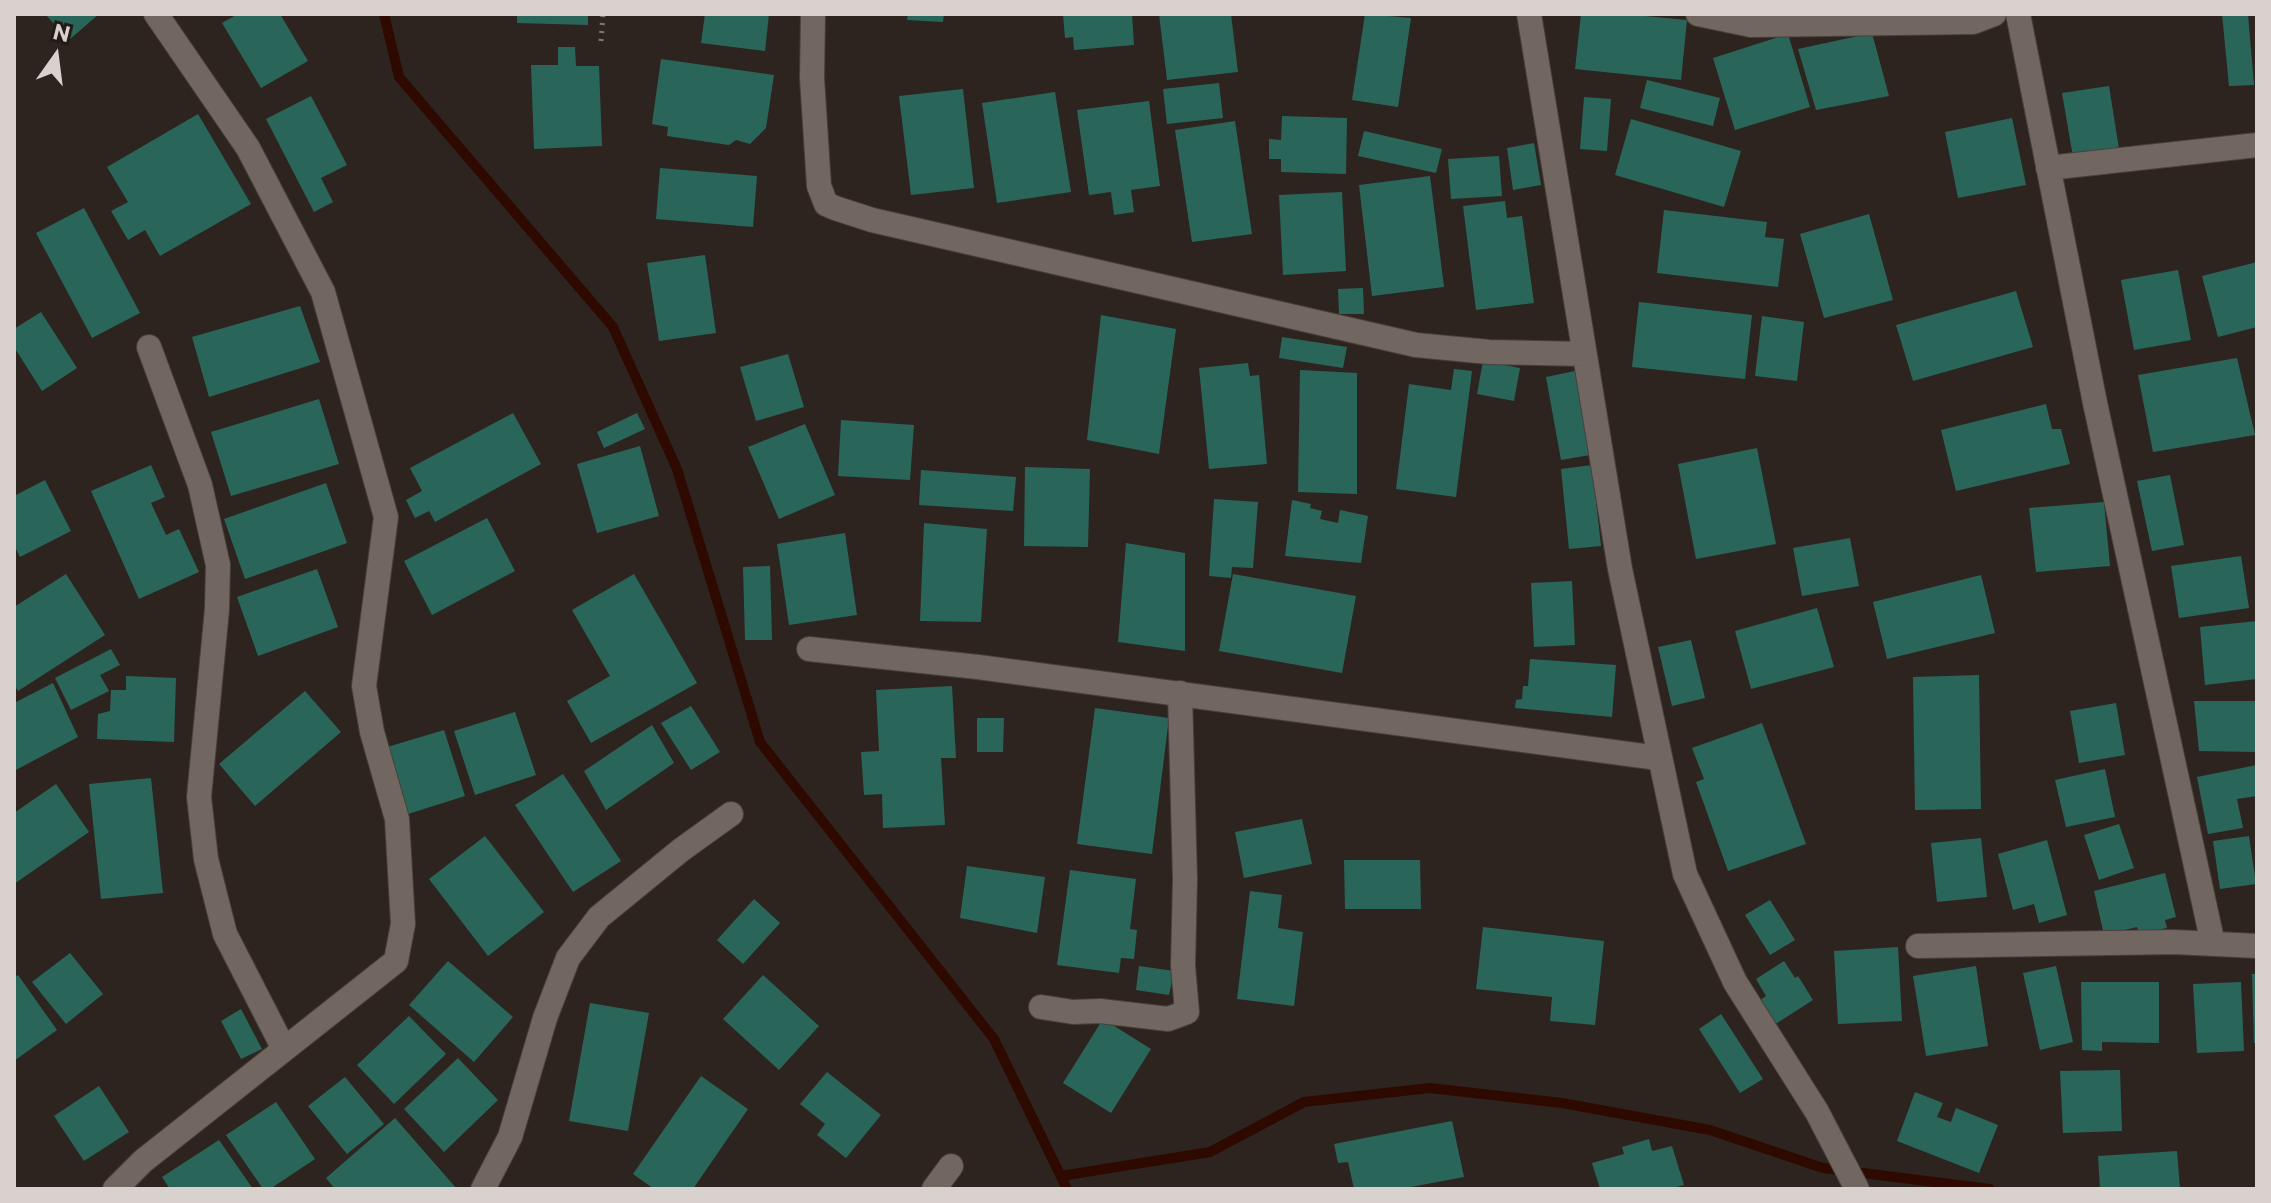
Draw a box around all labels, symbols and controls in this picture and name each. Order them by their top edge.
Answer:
north arrow [16,16,96,96]
text: N [51,17,73,47]

